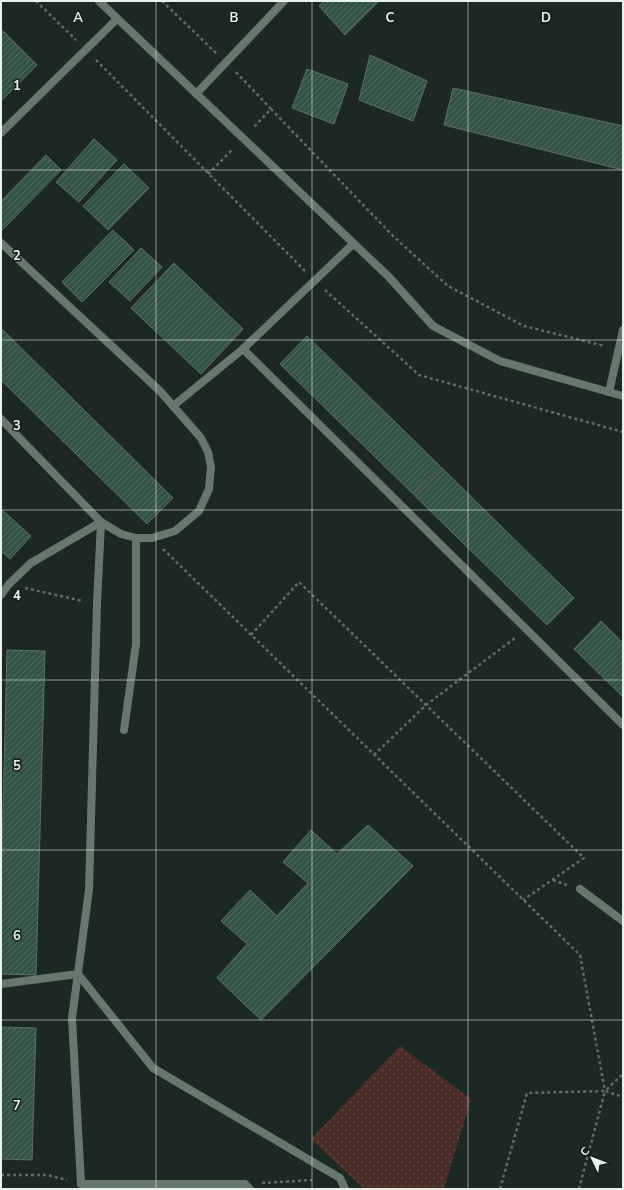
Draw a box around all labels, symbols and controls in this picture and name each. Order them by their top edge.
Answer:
text: A [73,9,83,27]
text: B [230,9,239,27]
text: C [386,9,395,27]
text: D [541,9,551,27]
text: 1 [13,77,21,95]
text: 2 [13,247,21,265]
text: 3 [13,417,21,435]
text: 4 [13,587,21,605]
text: 5 [13,757,21,775]
text: 6 [13,927,21,945]
text: 7 [13,1097,21,1115]
north arrow [572,1138,612,1178]
text: С [577,1143,593,1159]

